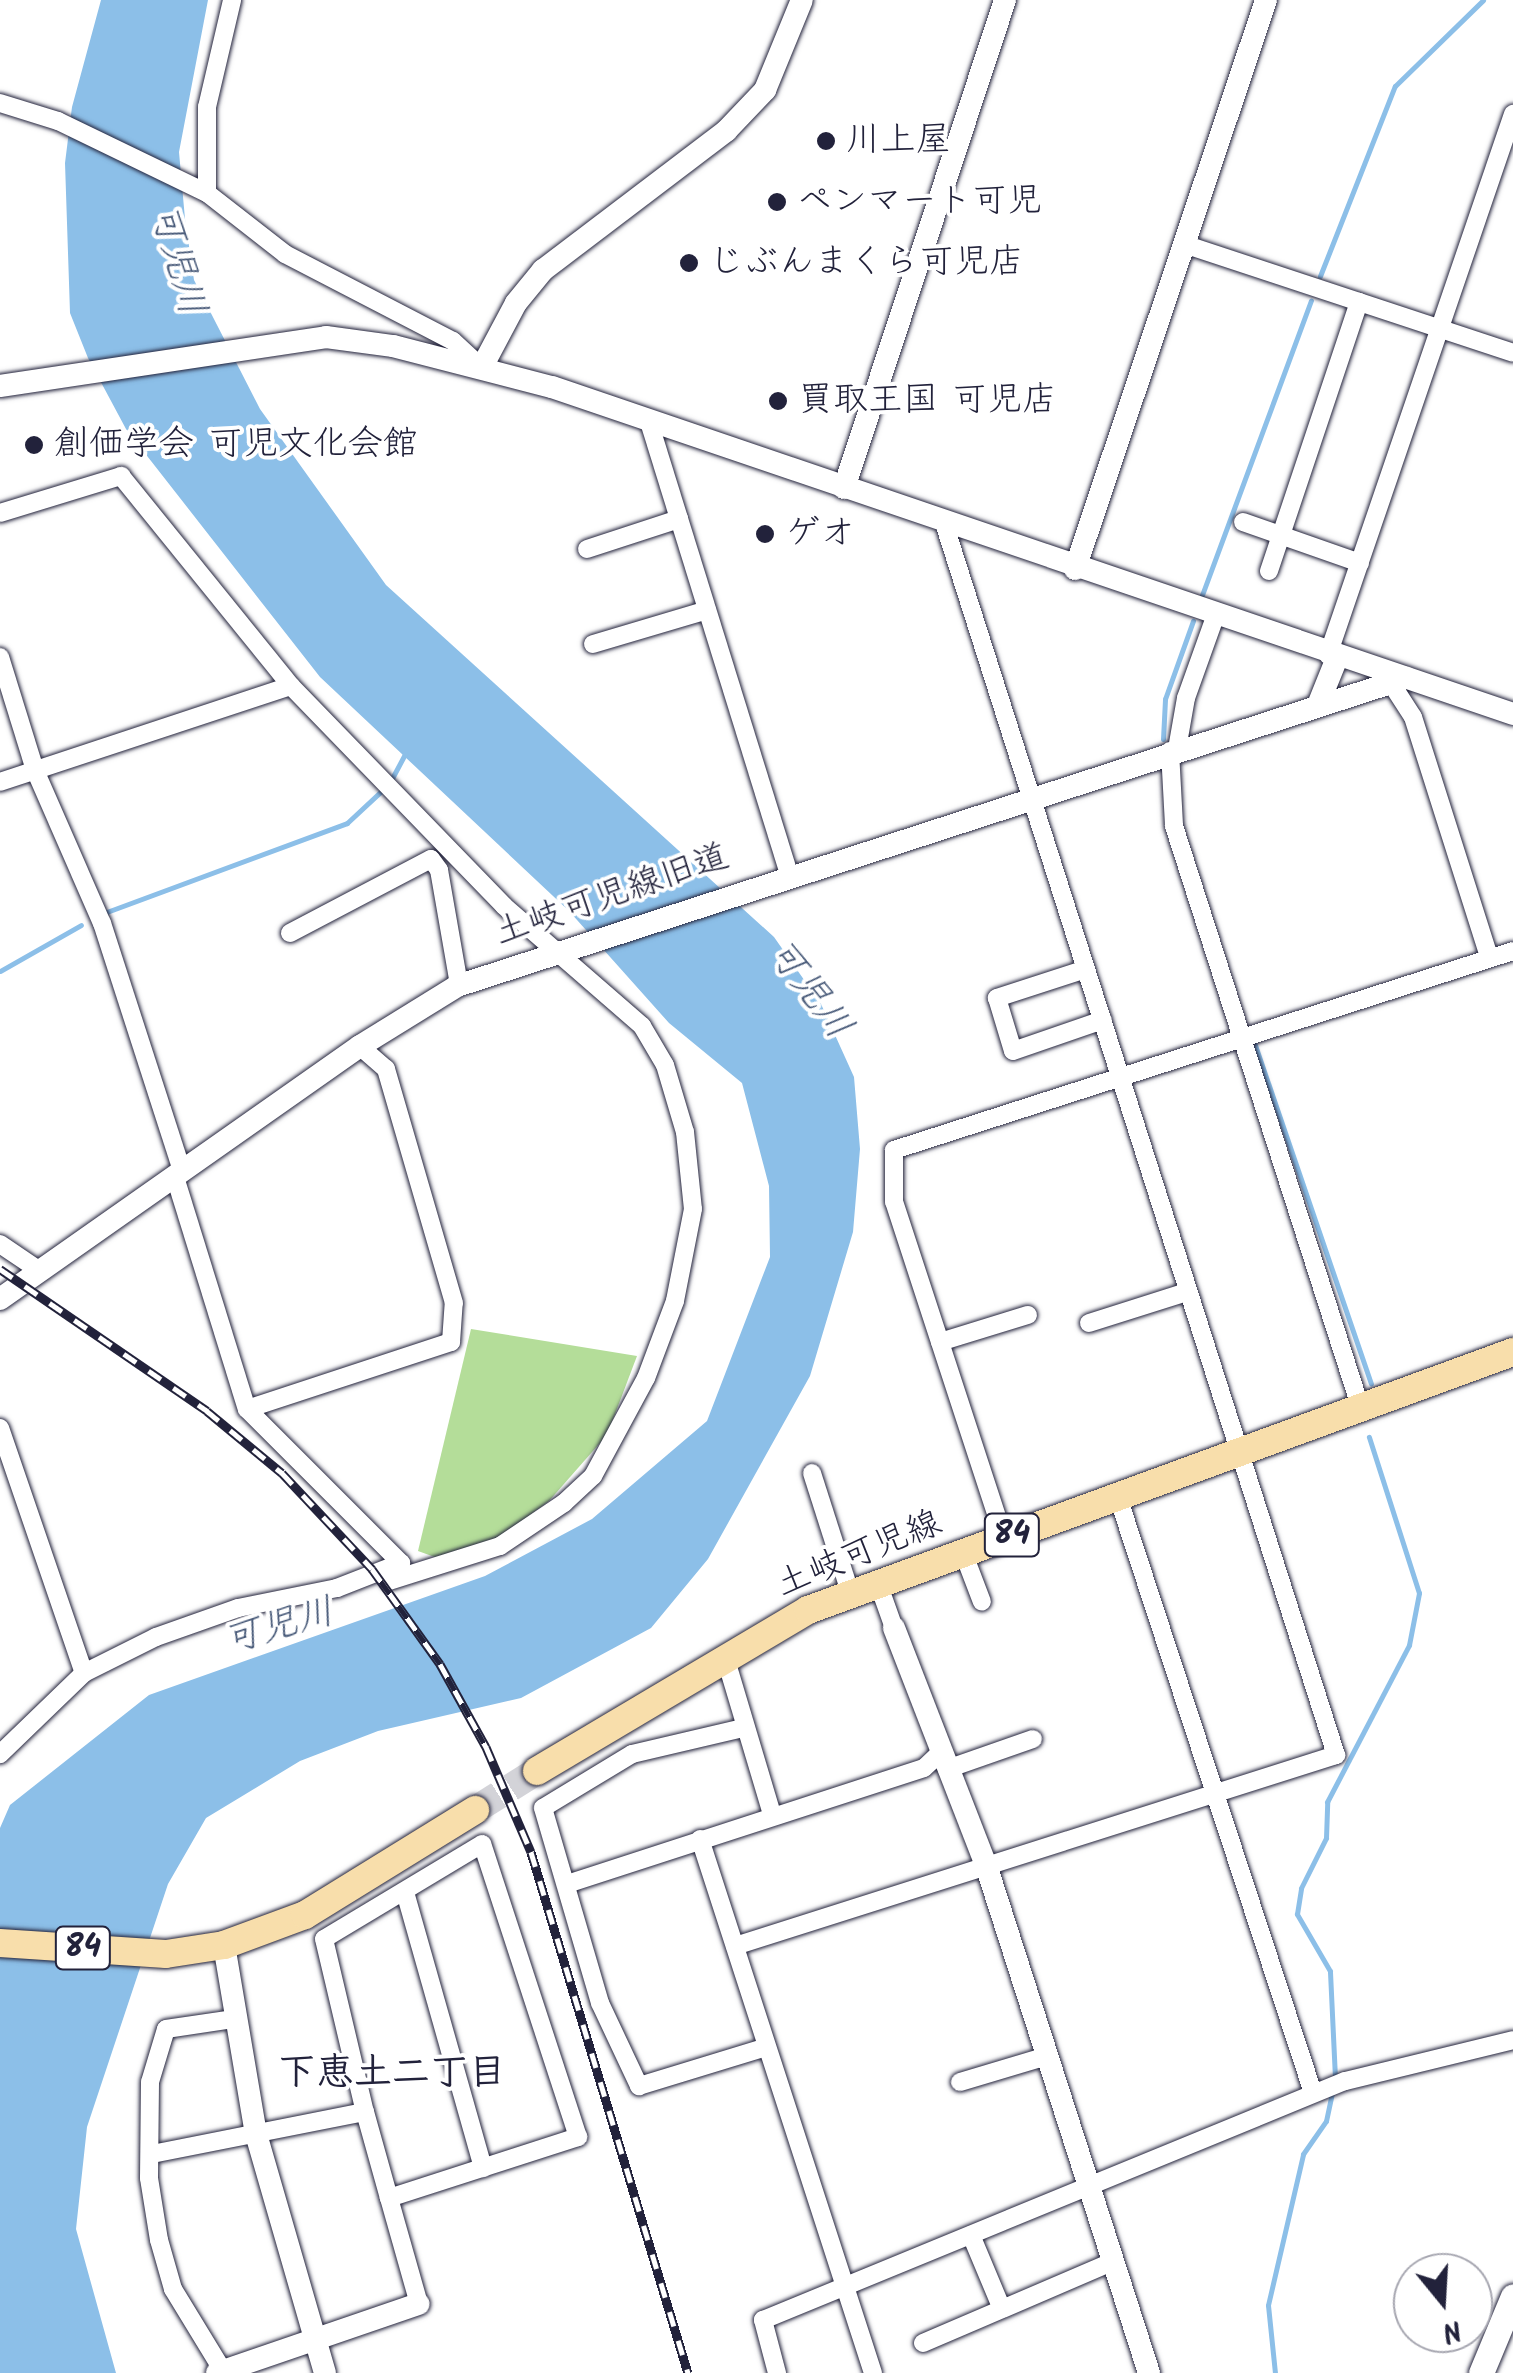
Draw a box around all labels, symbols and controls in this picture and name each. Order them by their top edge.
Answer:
place label: 川上屋 [846,120,951,162]
marker: 川上屋 [815,130,837,152]
place label: ペンマート可児 [797,181,1042,223]
marker: ペンマート可児 [766,191,788,213]
water label: 可児川 [138,199,214,321]
place label: じぶんまくら可児店 [709,242,1024,284]
marker: じぶんまくら可児店 [678,252,700,274]
place label: 買取王国 可児店 [798,380,1057,422]
marker: 買取王国 可児店 [767,390,789,412]
place label: 創価学会 可児文化会館 [54,424,418,466]
marker: 創価学会 可児文化会館 [23,434,45,456]
place label: ゲオ [785,513,855,555]
marker: ゲオ [754,523,776,545]
street label: 土岐可児線旧道 [489,836,735,956]
water label: 可児川 [755,931,861,1049]
street label: 土岐可児線 [770,1503,948,1607]
road number: 84 [982,1508,1042,1562]
water label: 可児川 [218,1590,340,1666]
road number: 84 [53,1921,113,1975]
district label: 下恵土二丁目 [278,2052,506,2098]
north arrow [1393,2253,1493,2353]
text: N [1436,2306,1467,2354]

